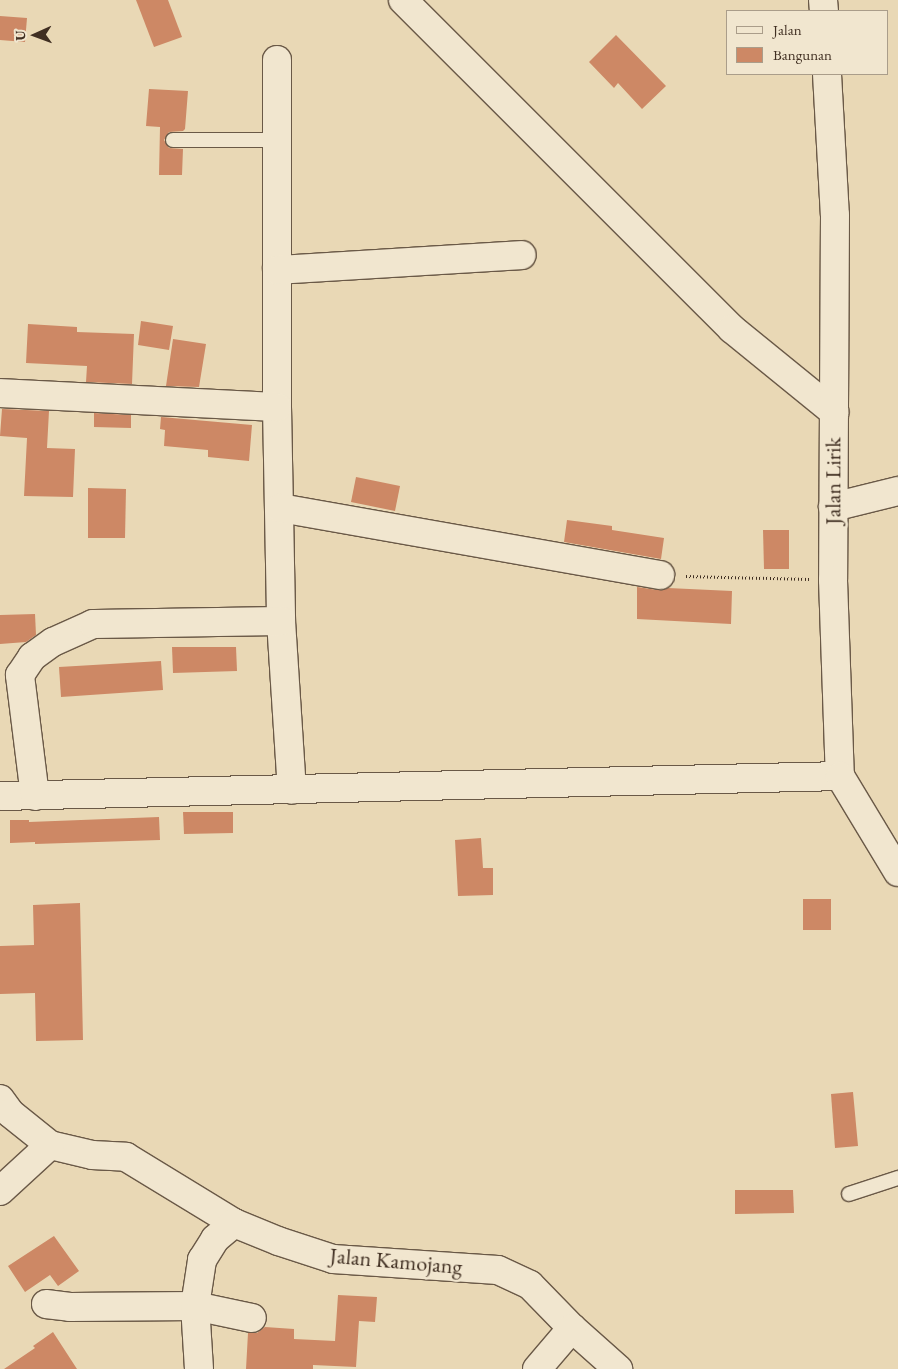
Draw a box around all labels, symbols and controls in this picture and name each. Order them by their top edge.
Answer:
north arrow [10,10,60,60]
legend [726,10,888,75]
text: Jalan [773,20,802,39]
text: U [11,30,29,41]
text: Bangunan [773,45,832,64]
street label: Jalan Lirik [820,437,846,525]
street label: Jalan Kamojang [329,1242,463,1280]

